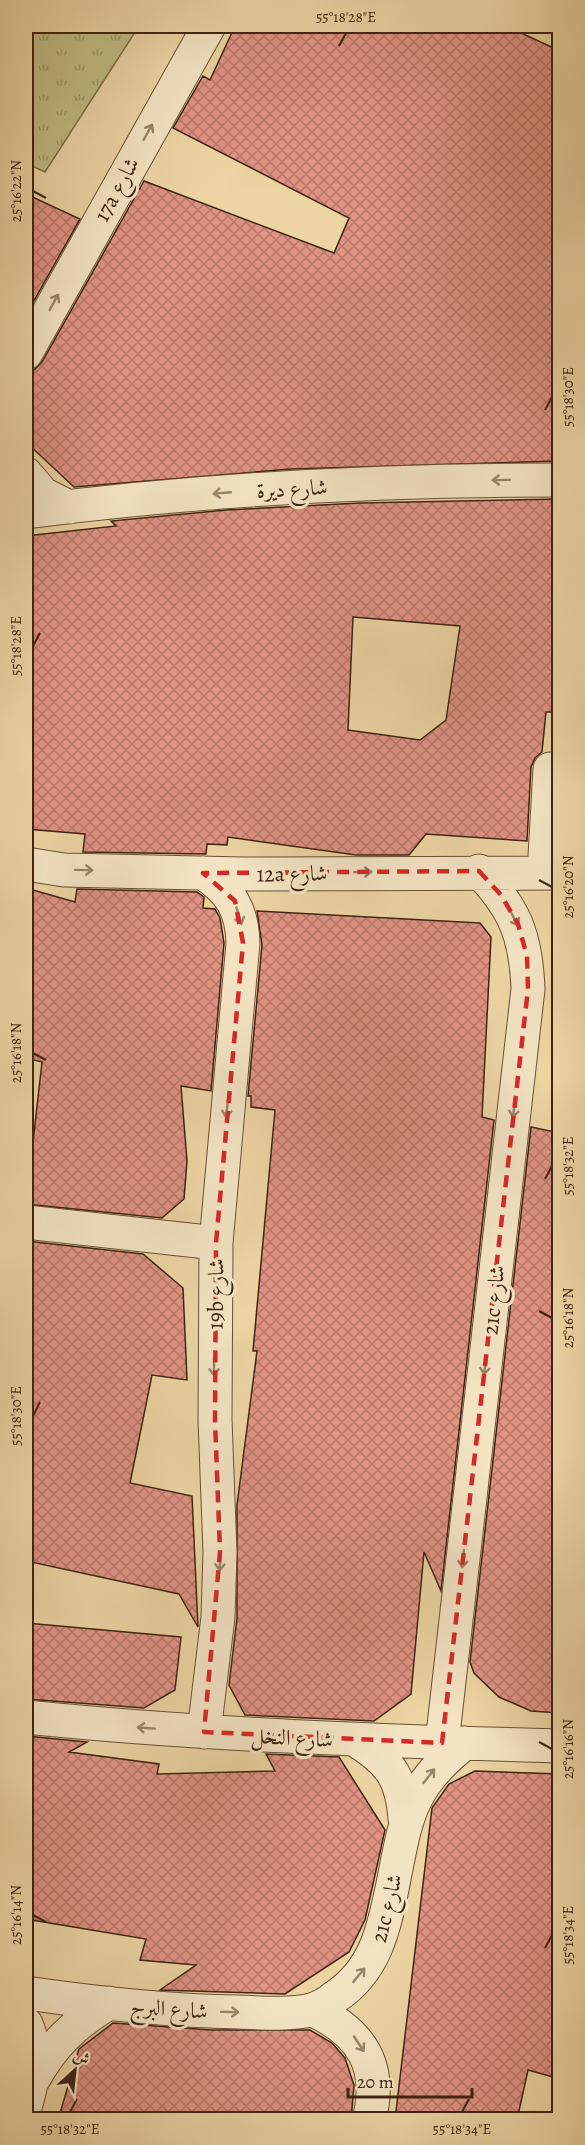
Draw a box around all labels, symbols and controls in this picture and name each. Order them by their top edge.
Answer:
text: 55°18'28"E [316,7,376,27]
one-way arrow [143,123,154,141]
street label: 17a شارع [87,152,149,229]
text: 25°16'22"N [6,160,26,222]
one-way arrow [48,294,60,311]
text: 55°18'30"E [558,367,578,427]
street label: شارع ديرة [256,472,328,509]
one-way arrow [492,474,512,486]
one-way arrow [213,488,233,499]
text: 55°18'28"E [6,616,26,676]
text: 25°16'20"N [558,855,578,919]
street label: 12a شارع [256,858,328,893]
one-way arrow [73,864,93,876]
one-way arrow [352,867,372,878]
one-way arrow [234,906,245,925]
one-way arrow [508,908,520,926]
text: 25°16'18"N [6,1023,26,1083]
one-way arrow [221,1099,232,1119]
one-way arrow [509,1099,520,1119]
text: 55°18'32"E [558,1136,578,1196]
street label: 19b شارع [200,1258,235,1330]
street label: 21c شارع [475,1264,516,1337]
text: 25°16'18"N [558,1288,578,1348]
one-way arrow [479,1355,490,1375]
one-way arrow [208,1356,220,1376]
text: 55°18'30"E [6,1386,26,1446]
one-way arrow [457,1549,468,1569]
one-way arrow [214,1551,225,1571]
text: 25°16'16"N [558,1719,578,1779]
street label: شارع النخل [250,1721,334,1758]
one-way arrow [136,1723,156,1734]
one-way arrow [423,1769,435,1785]
street label: 21c شارع [364,1871,413,1946]
text: 25°16'14"N [6,1885,26,1945]
text: 55°18'34"E [558,1906,578,1964]
one-way arrow [352,1967,365,1983]
street label: شارع البرج [129,1991,209,2031]
one-way arrow [220,2006,240,2018]
one-way arrow [353,2035,365,2052]
north arrow [45,2040,105,2100]
text: ش [69,2044,93,2071]
scale bar [348,2061,472,2099]
text: 20 m [357,2070,394,2094]
text: 55°18'32"E [40,2119,100,2139]
text: 55°18'34"E [433,2119,491,2139]

